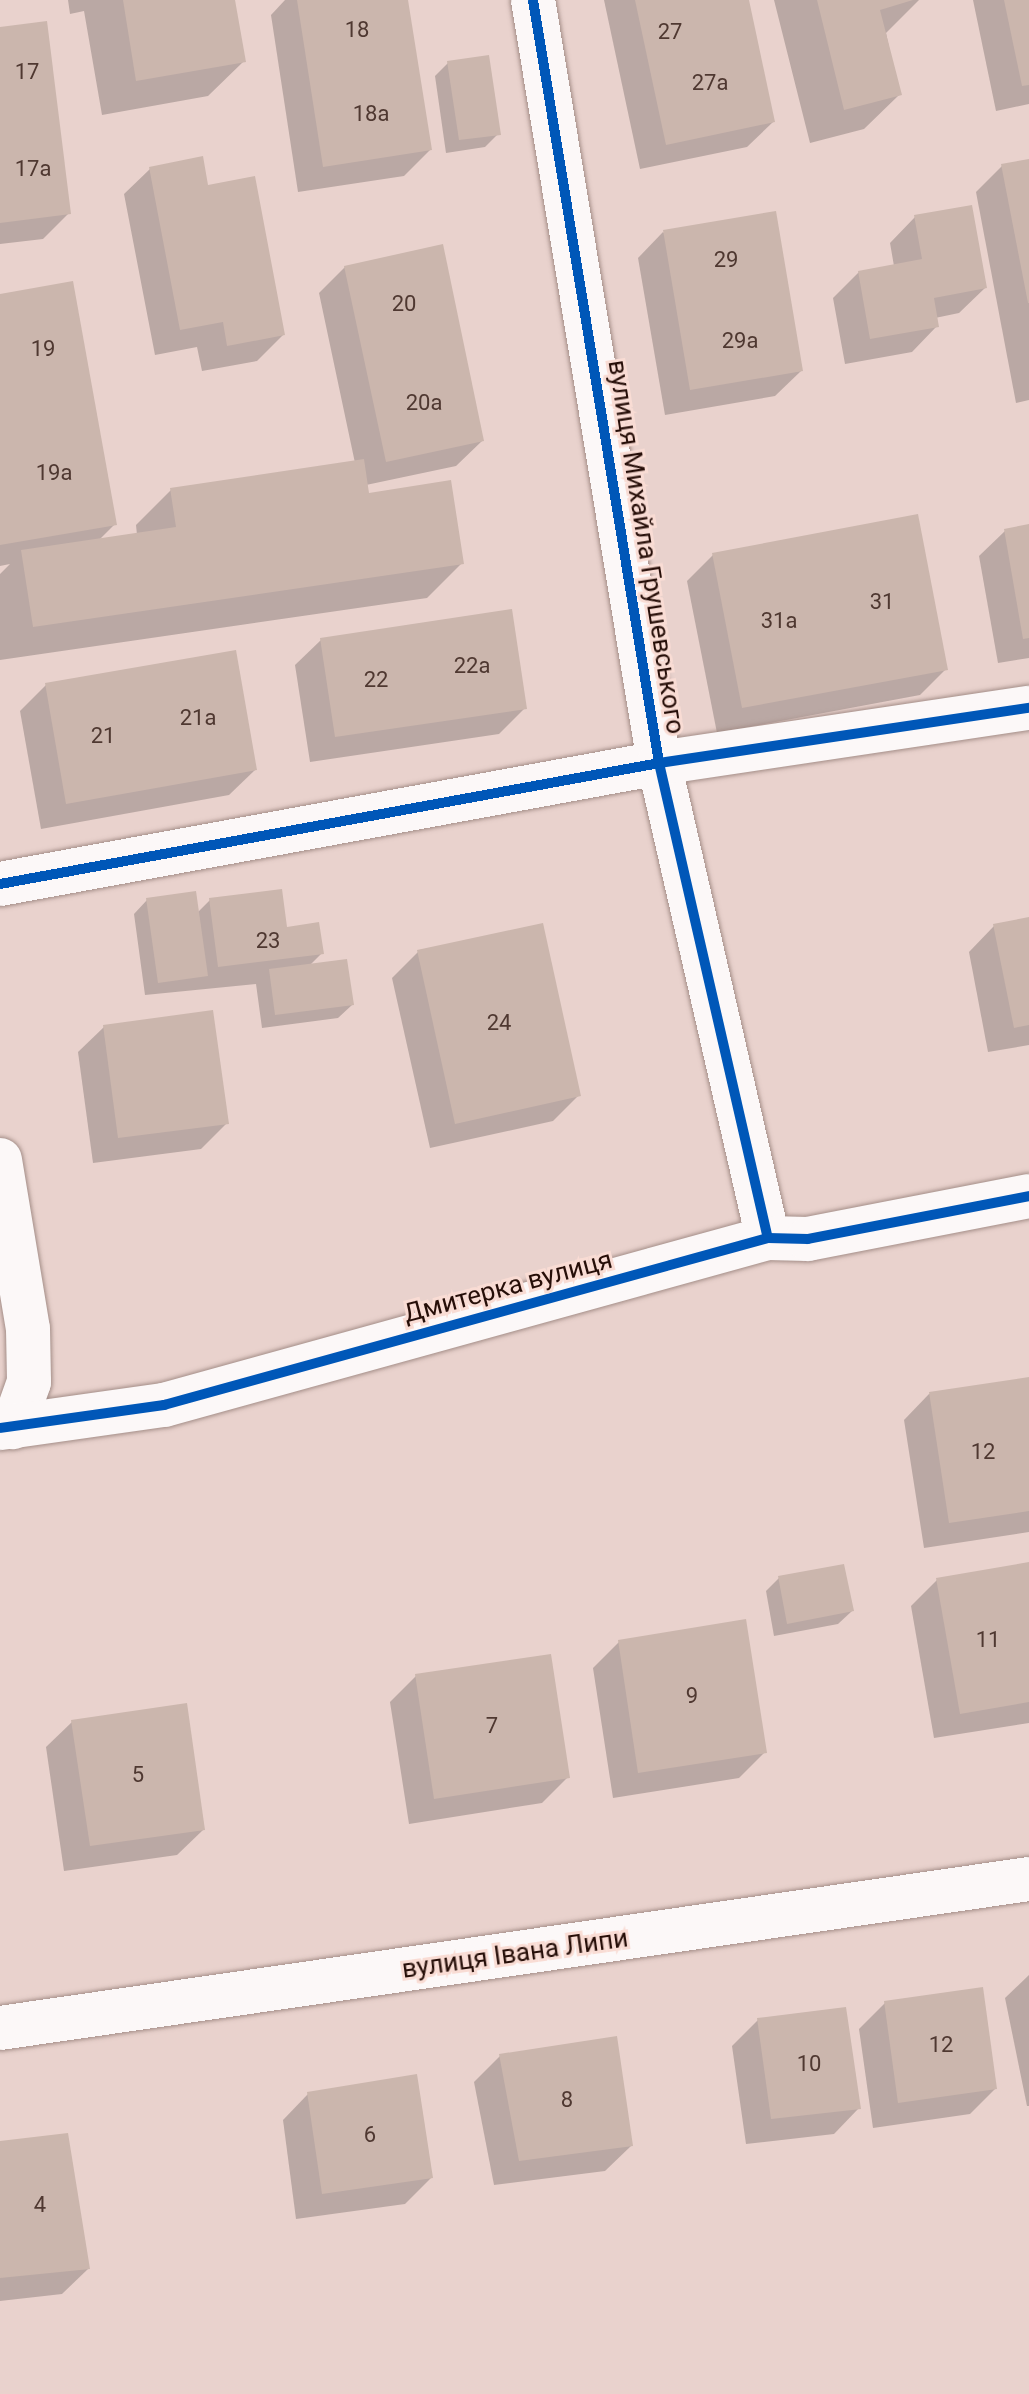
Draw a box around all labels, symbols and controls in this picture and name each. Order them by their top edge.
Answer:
house number: 18 [345,17,369,43]
house number: 27 [658,19,682,45]
house number: 17 [15,59,39,85]
house number: 27а [692,70,728,96]
house number: 18а [353,101,389,127]
house number: 17а [15,156,51,182]
house number: 29 [714,247,738,273]
house number: 20 [392,291,416,317]
house number: 29а [722,328,758,354]
house number: 19 [31,336,55,362]
street label: вулиця Михайла Грушевського [601,358,691,736]
house number: 20а [406,390,442,416]
house number: 19а [36,460,72,486]
house number: 31 [870,589,894,615]
house number: 31а [761,608,797,634]
house number: 22а [454,653,490,679]
house number: 22 [364,667,388,693]
house number: 21а [180,705,216,731]
house number: 21 [91,723,115,749]
house number: 23 [256,928,280,954]
house number: 24 [487,1010,511,1036]
street label: Дмитерка вулиця [400,1244,616,1330]
house number: 12 [971,1439,995,1465]
house number: 11 [976,1627,1000,1653]
house number: 9 [686,1683,698,1709]
house number: 7 [486,1713,498,1739]
house number: 5 [132,1762,144,1788]
street label: вулиця Івана Липи [400,1923,630,1985]
house number: 12 [929,2032,953,2058]
house number: 10 [797,2051,821,2077]
house number: 8 [561,2087,573,2113]
house number: 6 [364,2122,376,2148]
house number: 4 [34,2192,46,2218]

